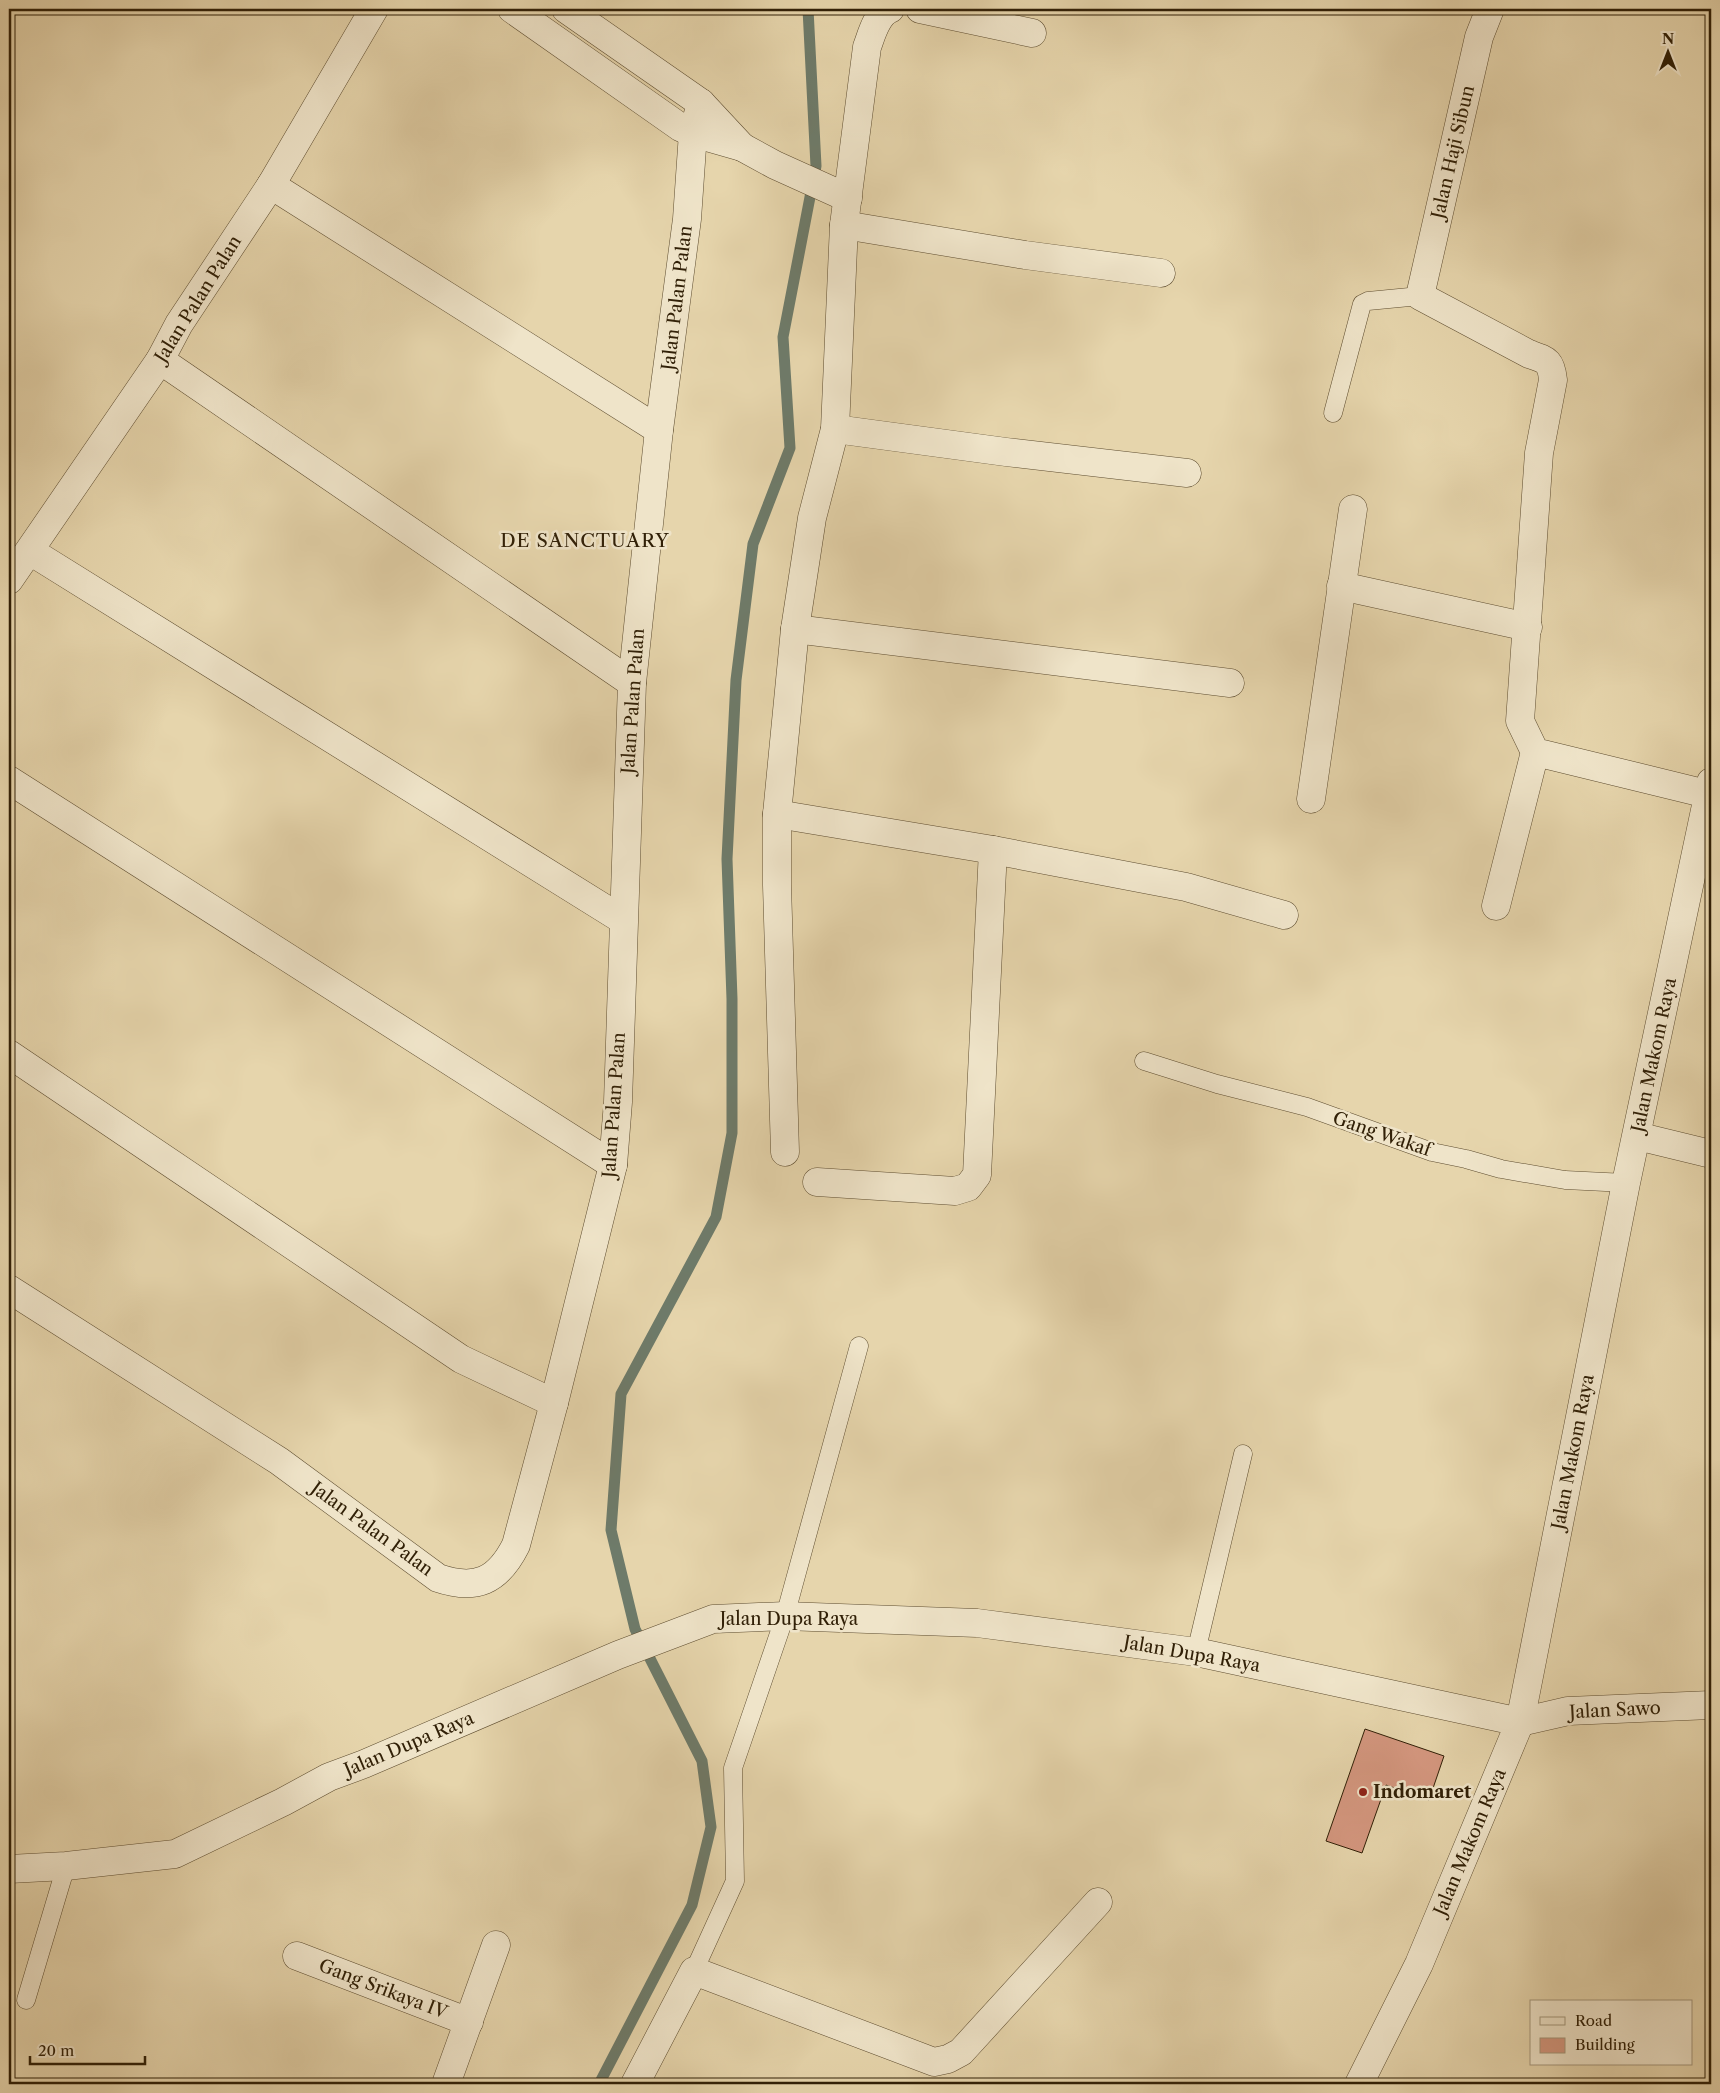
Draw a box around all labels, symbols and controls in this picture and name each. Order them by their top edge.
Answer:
north arrow [1642,28,1692,78]
text: N [1662,30,1674,48]
street label: Jalan Haji Sibun [1426,83,1479,224]
street label: Jalan Palan Palan [657,224,697,375]
street label: Jalan Palan Palan [148,231,246,369]
district label: DE SANCTUARY [500,529,670,552]
street label: Jalan Palan Palan [617,628,649,777]
street label: Jalan Makom Raya [1626,975,1681,1137]
street label: Jalan Palan Palan [598,1032,630,1181]
street label: Gang Wakaf [1330,1107,1436,1162]
street label: Jalan Makom Raya [1547,1372,1599,1534]
street label: Jalan Palan Palan [304,1475,437,1581]
street label: Jalan Dupa Raya [717,1608,859,1630]
street label: Jalan Dupa Raya [1119,1631,1263,1677]
street label: Jalan Sawo [1566,1697,1661,1724]
street label: Jalan Dupa Raya [338,1707,478,1782]
street label: Jalan Makom Raya [1428,1765,1511,1922]
place label: Indomaret [1373,1781,1472,1803]
marker: Indomaret [1357,1786,1369,1798]
street label: Gang Srikaya IV [316,1954,451,2024]
legend [1530,2000,1692,2066]
text: Road [1575,2011,1612,2030]
scale bar [30,2033,145,2065]
text: Building [1575,2035,1635,2054]
text: 20 m [38,2041,74,2060]

